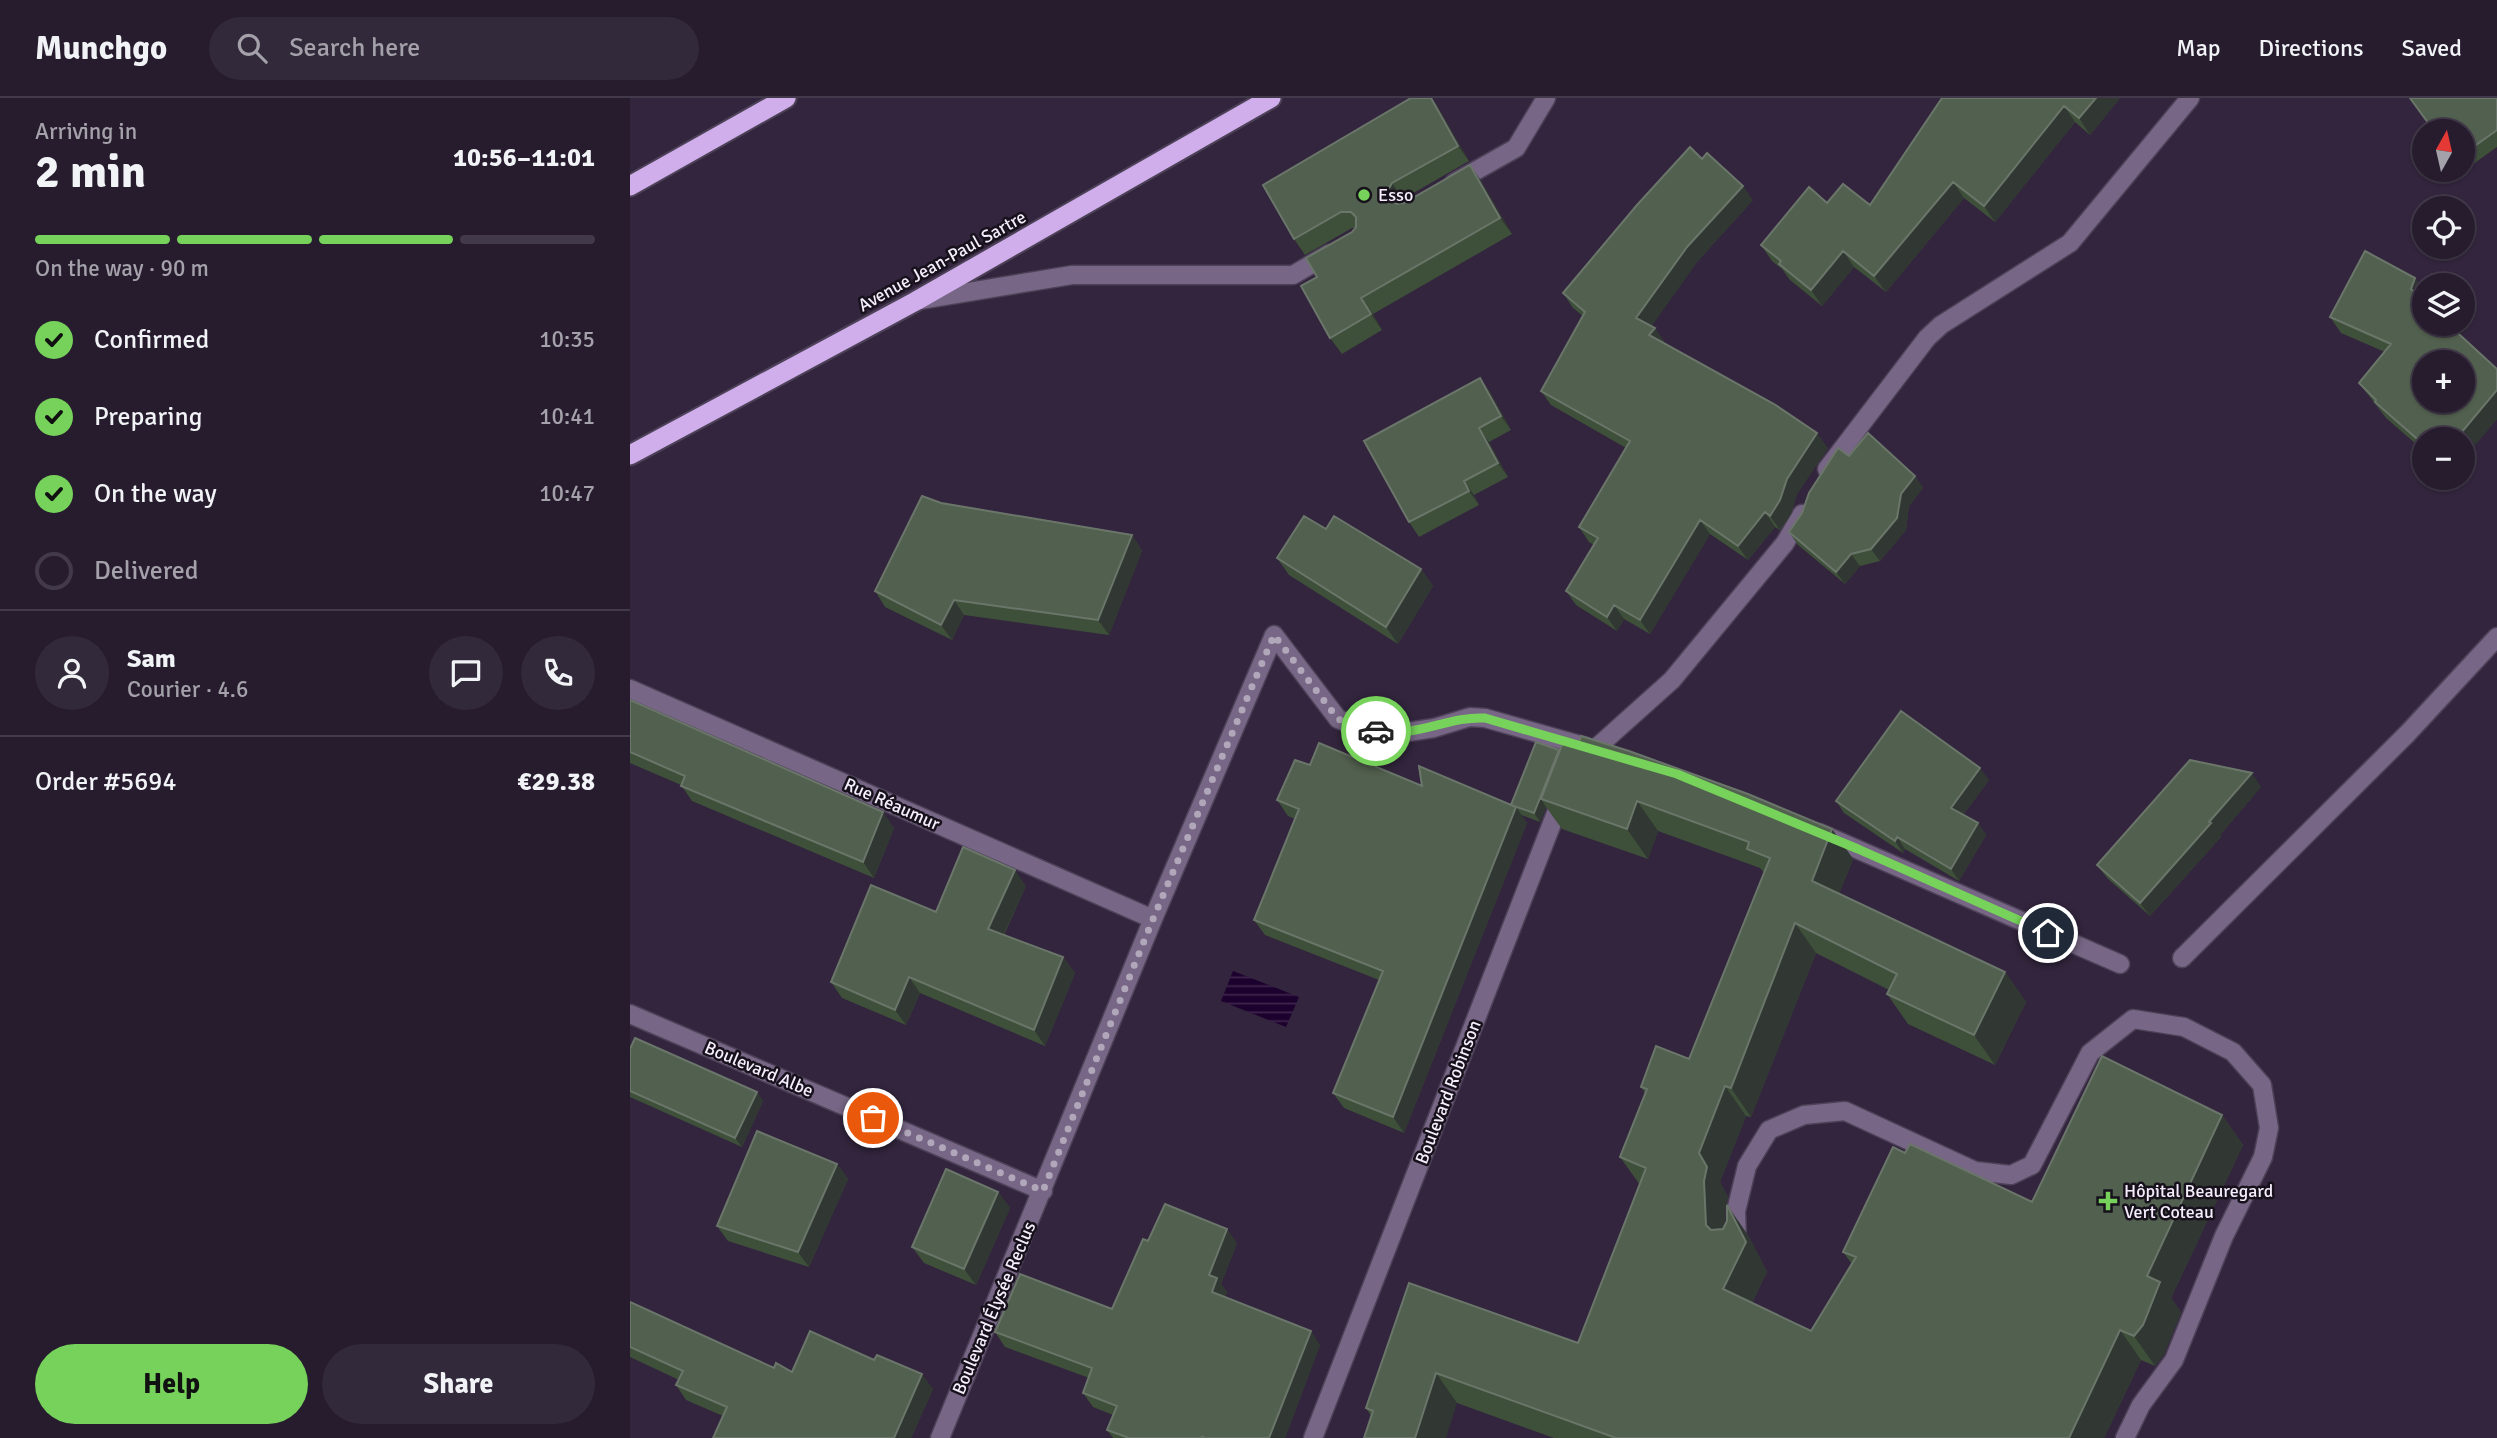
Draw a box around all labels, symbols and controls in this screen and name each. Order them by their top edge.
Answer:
search box [209,17,699,80]
text: Munchgo [35,28,167,69]
icon: search [233,29,271,67]
text: Search here [289,32,420,64]
text: Map [2176,33,2221,63]
text: Directions [2259,33,2364,63]
text: Saved [2402,33,2462,63]
text: Arriving in [35,117,137,146]
north arrow [2412,119,2474,182]
map controls [2412,119,2475,490]
text: 10:56–11:01 [453,142,595,174]
text: 2 min [35,144,146,200]
place label: Esso [1378,184,1413,206]
marker: Esso [1356,187,1372,203]
button: locate [2412,196,2475,259]
street label: Avenue Jean-Paul Sartre [854,206,1030,316]
text: On the way · 90 m [35,254,209,283]
button: layers [2412,273,2475,336]
icon: check [35,321,73,359]
text: Confirmed [94,324,209,356]
text: 10:35 [539,325,595,354]
button: + [2412,350,2475,413]
icon: check [35,398,73,436]
text: Preparing [94,401,202,433]
text: 10:41 [539,402,595,431]
button: − [2412,427,2475,490]
icon: check [35,475,73,513]
text: On the way [94,478,217,510]
text: 10:47 [539,479,595,508]
text: Delivered [94,555,199,587]
button: person [35,636,109,710]
button: chat [429,636,503,710]
button: phone [521,636,595,710]
text: Sam [127,643,176,675]
text: Courier · 4.6 [127,675,248,704]
courier [1341,696,1411,766]
icon: car [1357,712,1395,750]
text: Order #5694 [35,766,176,798]
text: €29.38 [517,766,595,798]
street label: Rue Réaumur [841,773,944,835]
pin [2018,903,2078,963]
icon: home [2029,914,2067,952]
street label: Boulevard Robinson [1410,1017,1486,1167]
street label: Boulevard Albe [701,1036,817,1102]
pin [843,1088,903,1148]
icon: bag [854,1099,892,1137]
place label: Hôpital Beauregard Vert Coteau [2124,1180,2273,1223]
marker: Hôpital Beauregard Vert Coteau [2098,1191,2118,1211]
street label: Boulevard Élysée Reclus [948,1218,1040,1398]
button: Help [35,1344,308,1424]
button: Share [322,1344,595,1424]

